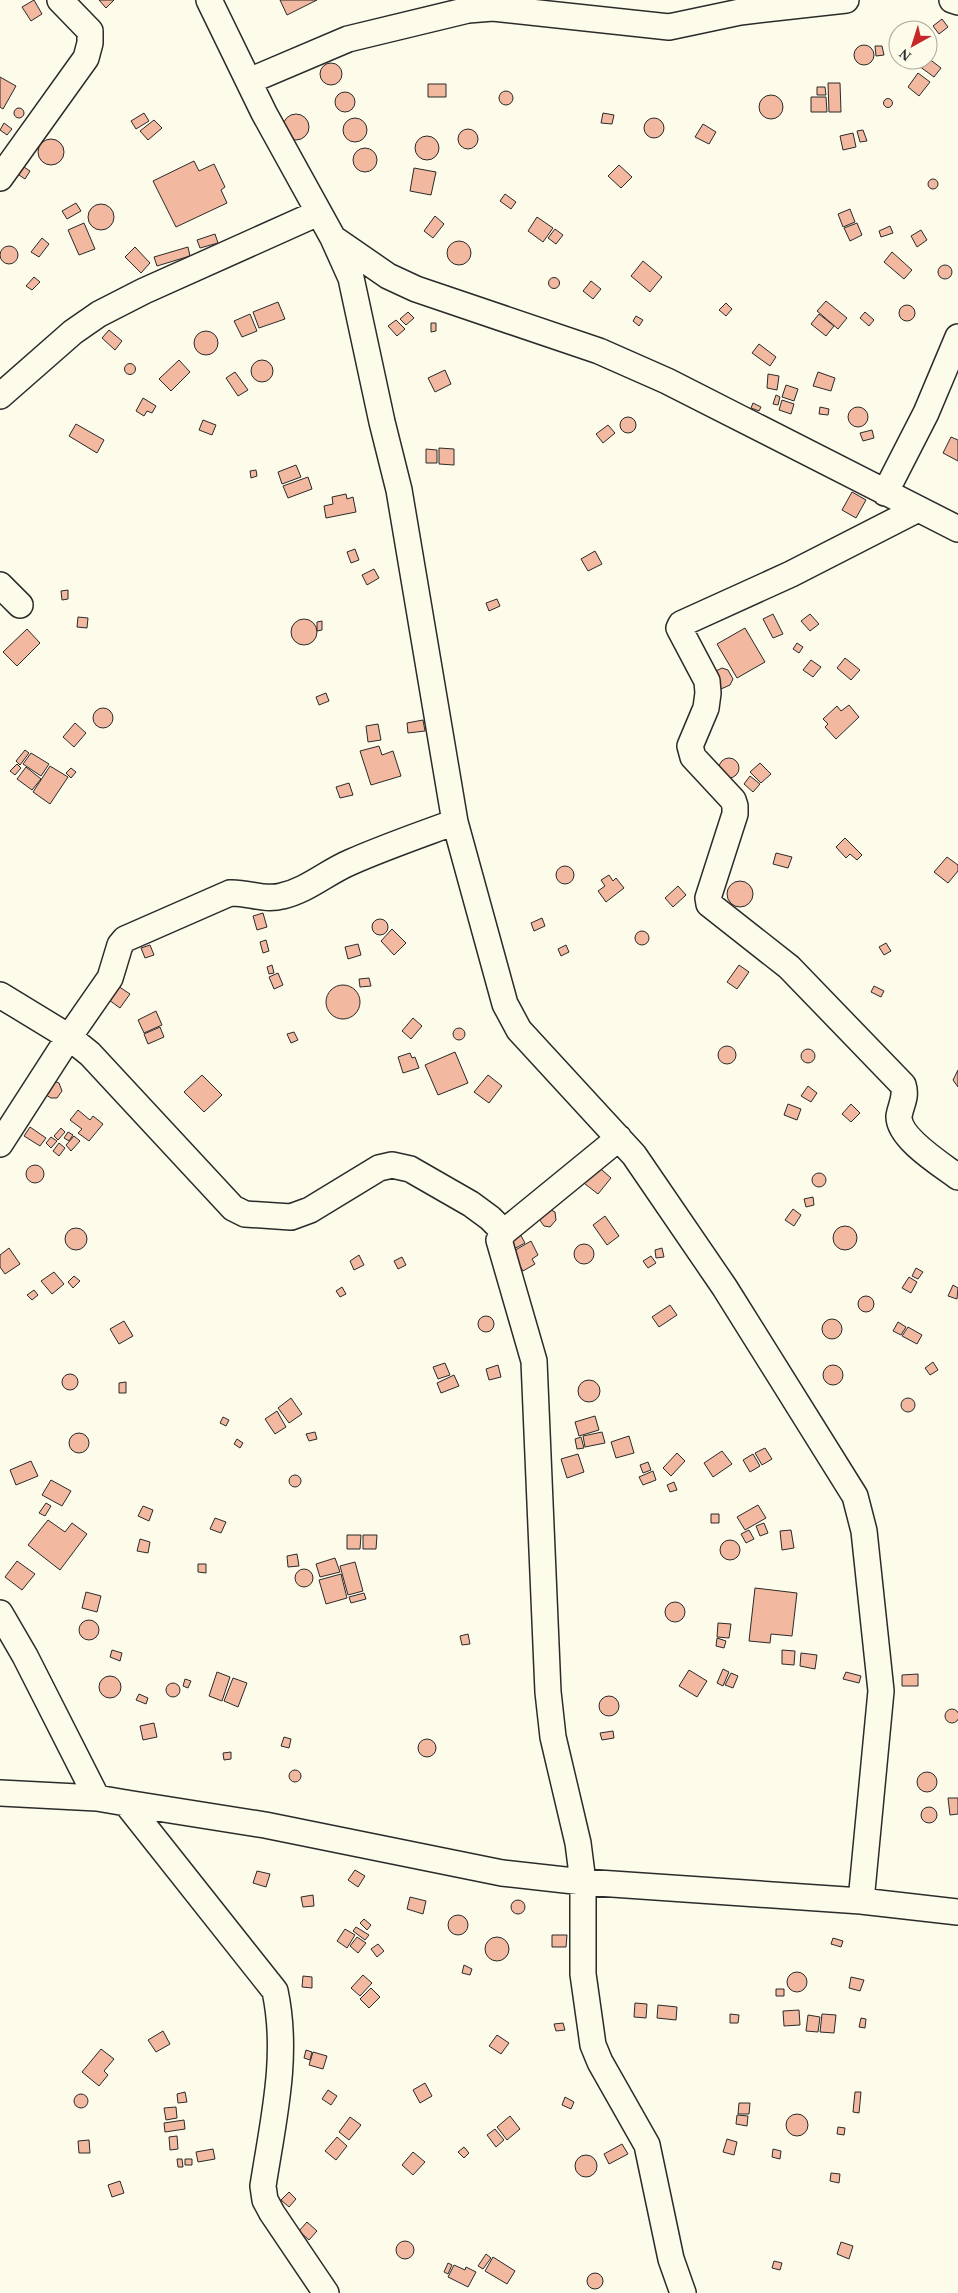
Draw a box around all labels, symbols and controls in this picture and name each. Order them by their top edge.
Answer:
north arrow [888,20,938,70]
text: N [896,46,914,64]

